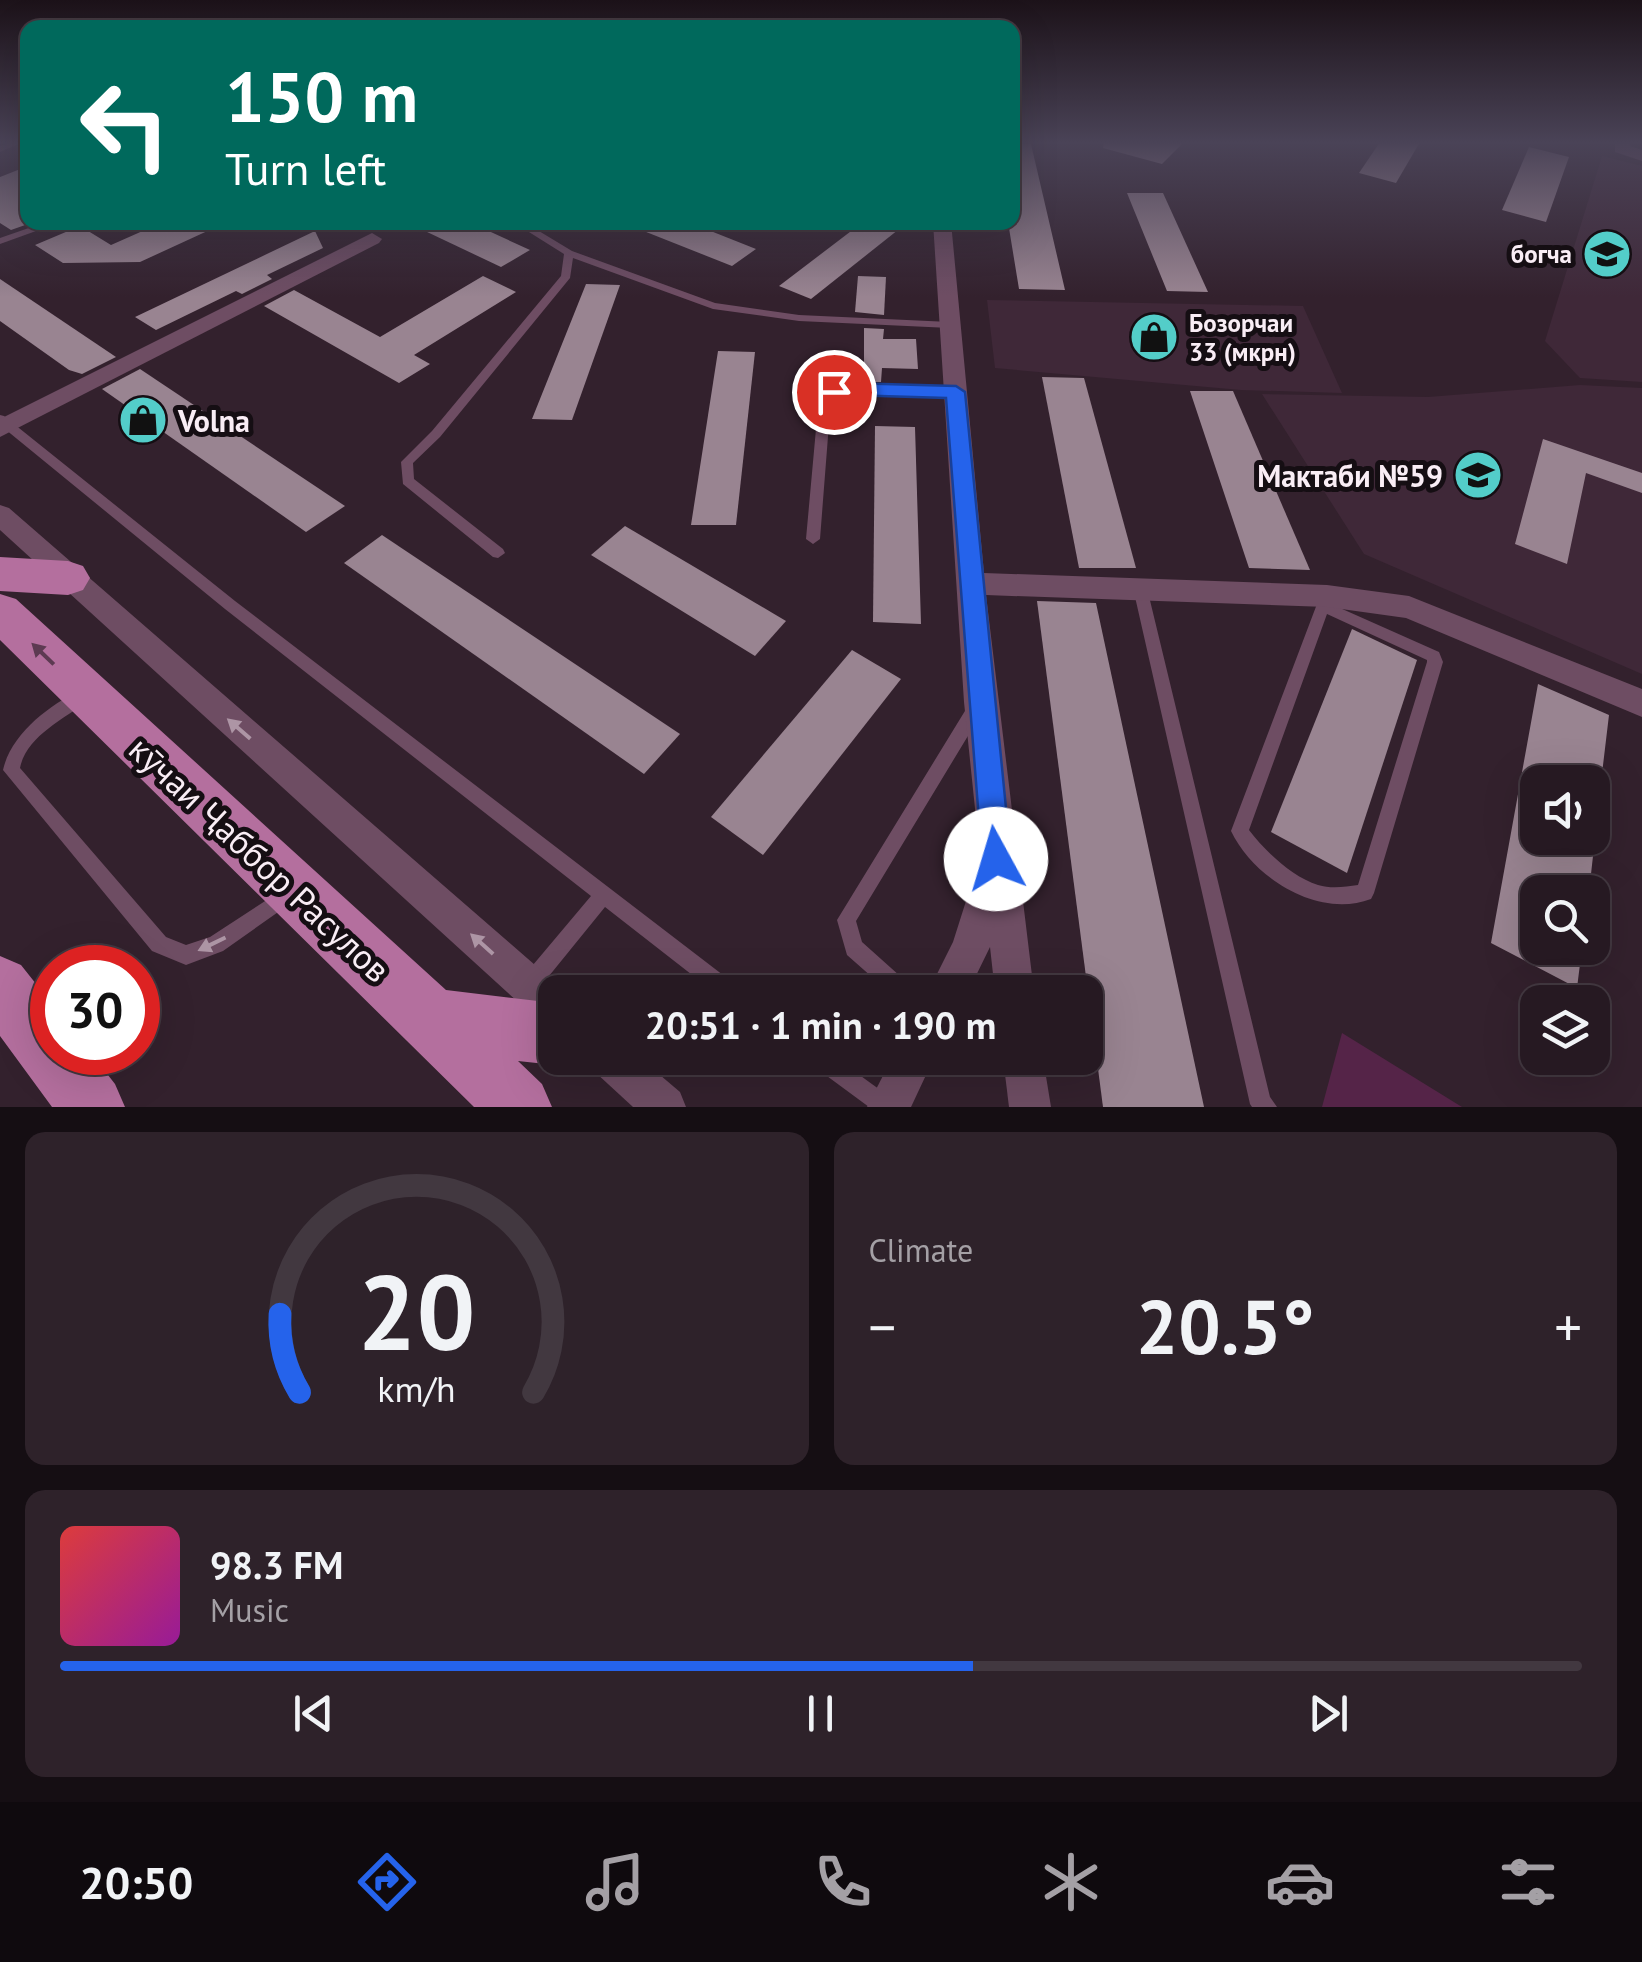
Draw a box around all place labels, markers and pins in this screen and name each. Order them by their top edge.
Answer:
school or university icon: богча [1581,228,1633,280]
place label: богча [1511,238,1572,270]
place label: Бозорчаи 33 (мкрн) [1189,307,1296,368]
shop icon: Бозорчаи 33 (мкрн) [1128,311,1180,363]
pin [792,350,877,435]
shop icon: Volna [117,394,169,446]
place label: Volna [177,401,250,440]
school or university icon: Мактаби №59 [1452,449,1504,501]
place label: Мактаби №59 [1257,456,1443,495]

